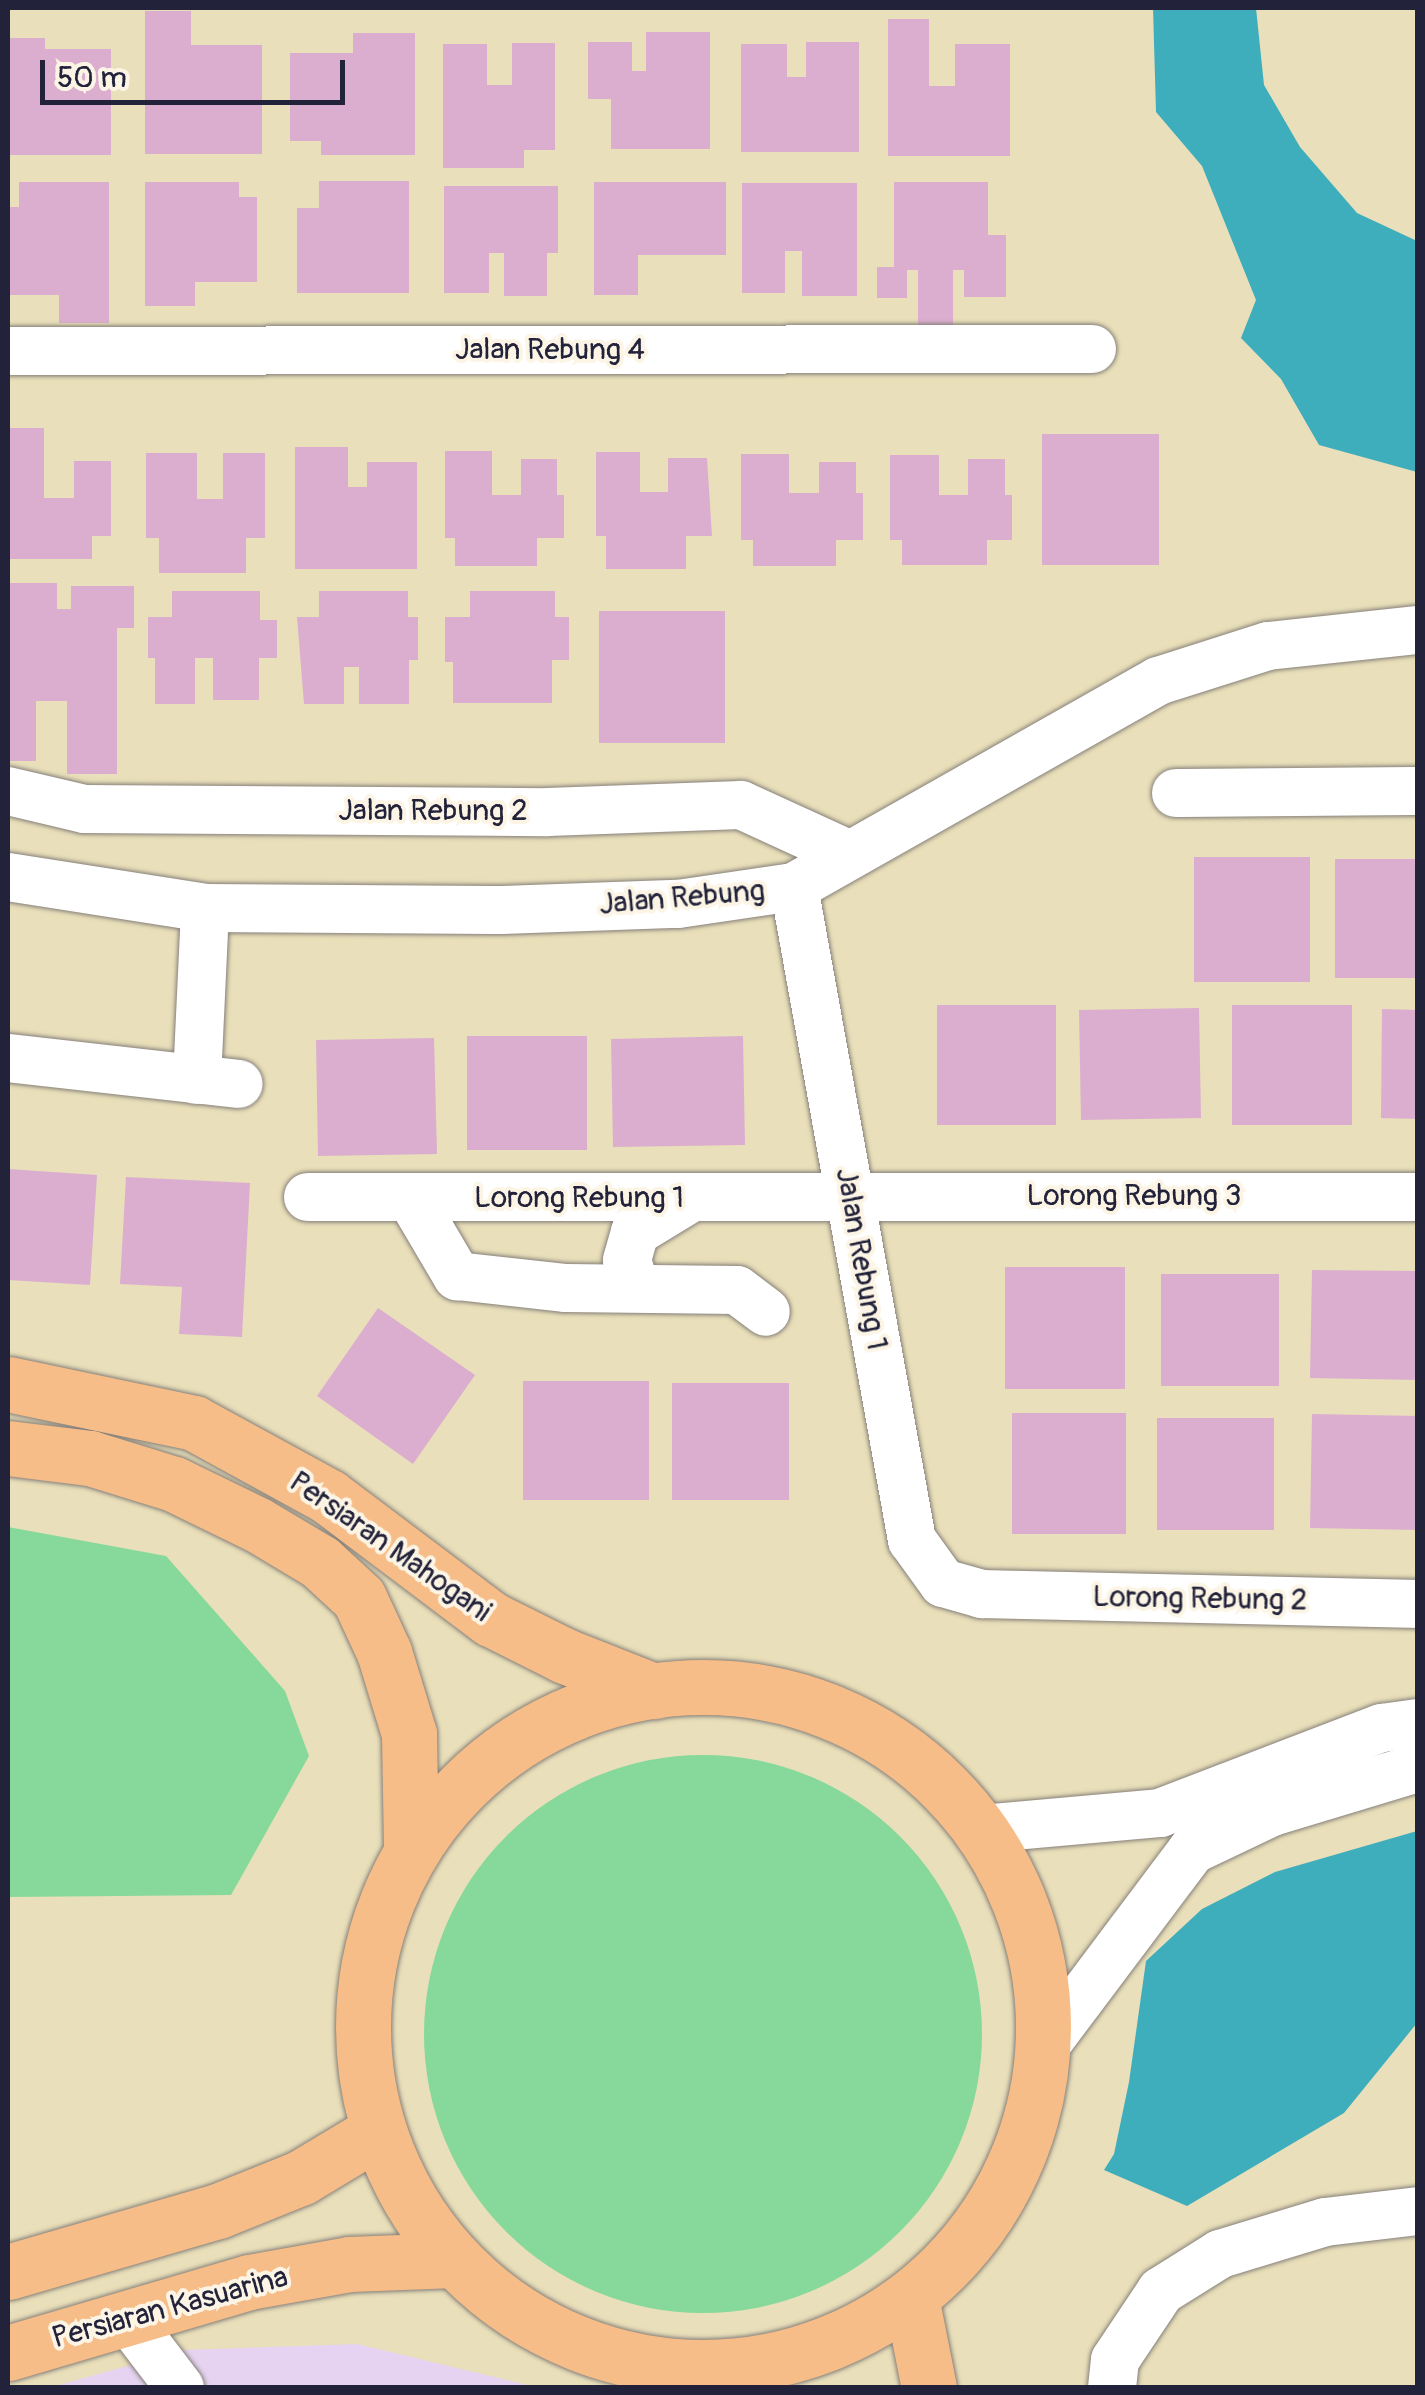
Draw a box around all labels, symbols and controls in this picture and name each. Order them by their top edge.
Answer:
scale bar [45,40,350,102]
text: 50 m [57,59,127,96]
street label: Jalan Rebung 4 [455,332,645,368]
street label: Jalan Rebung 2 [338,793,528,829]
street label: Jalan Rebung [598,873,766,923]
street label: Jalan Rebung 1 [827,1165,895,1353]
street label: Lorong Rebung 3 [1027,1178,1241,1214]
street label: Lorong Rebung 1 [474,1180,684,1216]
street label: Persiaran Mahogani [282,1464,498,1630]
street label: Lorong Rebung 2 [1092,1579,1308,1619]
street label: Persiaran Kasuarina [48,2259,292,2357]

